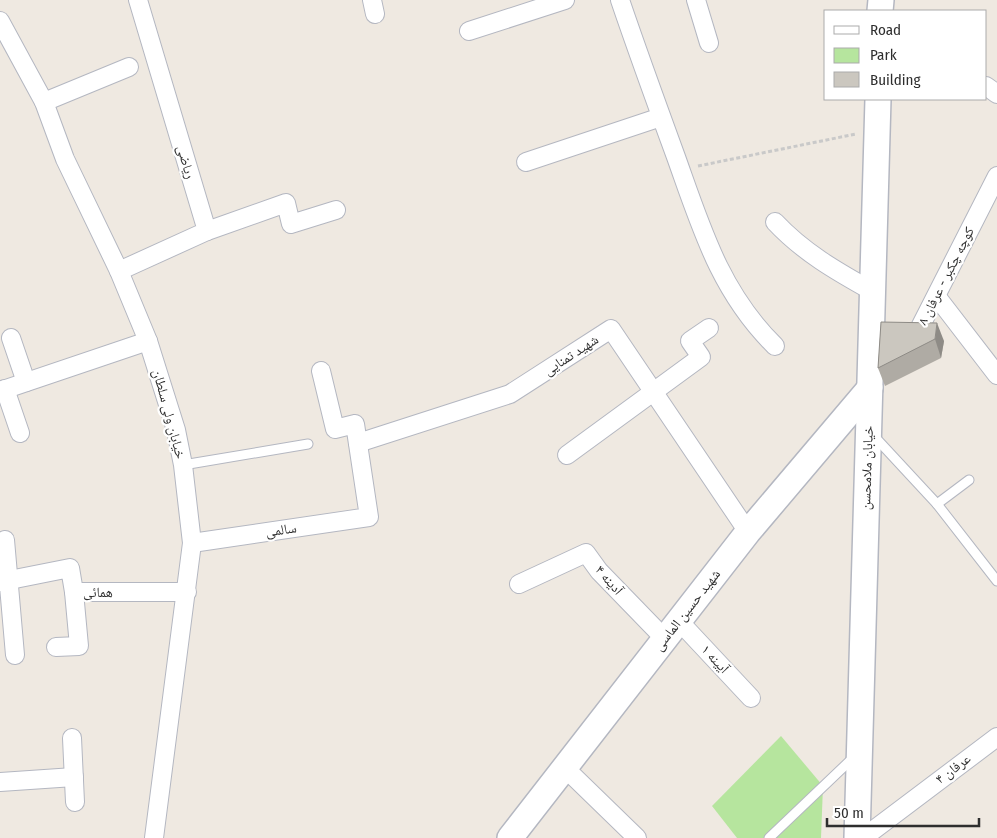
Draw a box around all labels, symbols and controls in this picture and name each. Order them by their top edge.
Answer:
legend [824,10,987,100]
text: Road [870,21,901,39]
text: Park [870,46,897,64]
text: Building [870,71,921,89]
street label: ریاضی [173,143,199,181]
street label: کوچه چکبر - عرفان ۸ [914,224,978,328]
street label: شهید تمنایی [540,331,602,379]
street label: خیابان ولی سلطان [149,367,189,461]
street label: خیابان ملامحسن [857,425,877,511]
street label: سالمی [264,519,298,541]
street label: آدینه ۴ [591,562,627,599]
street label: شهید حسین الماسی [650,566,724,654]
street label: همائی [83,584,113,601]
street label: آیینه ۱ [697,641,733,677]
street label: عرفان ۴ [932,750,974,788]
scale bar [827,796,980,828]
text: 50 m [834,804,864,822]

